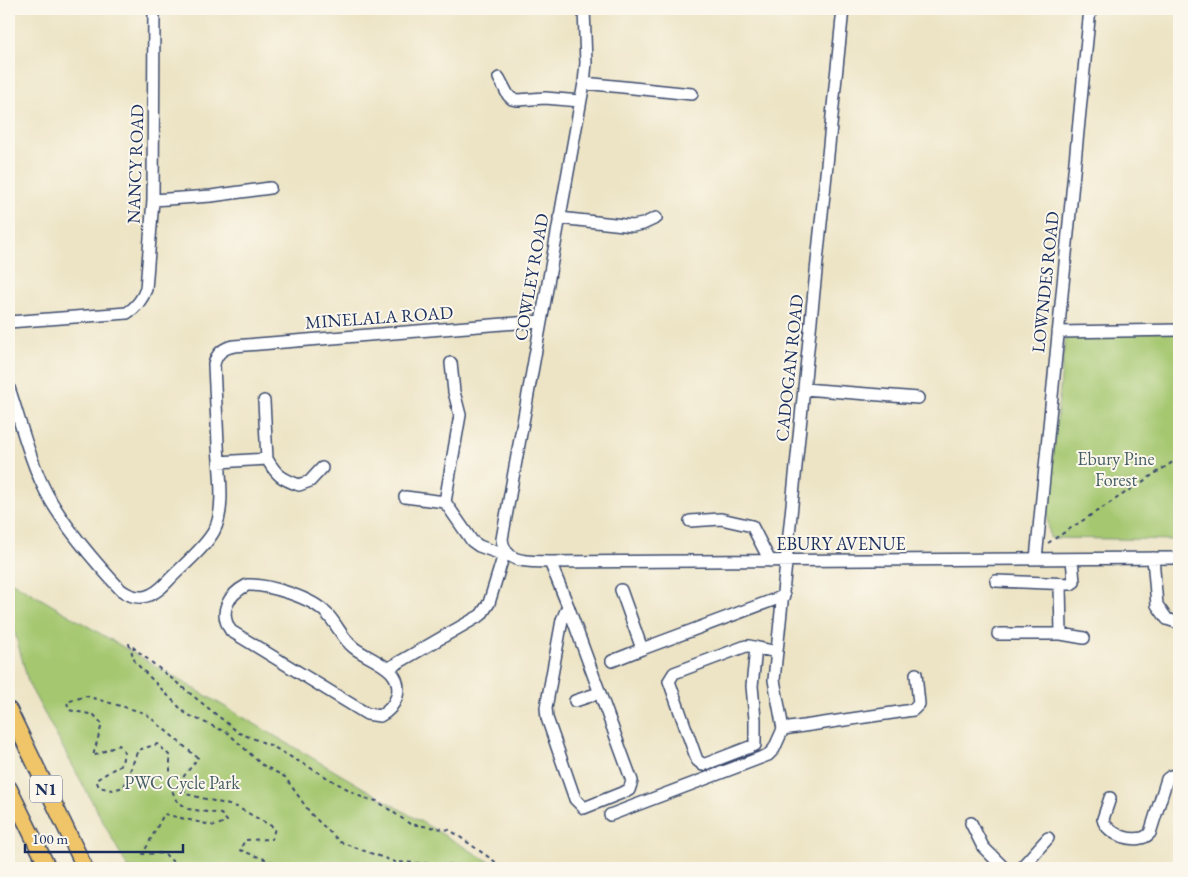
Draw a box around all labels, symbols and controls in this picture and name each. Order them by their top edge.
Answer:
street label: NANCY ROAD [121,104,149,224]
street label: LOWNDES ROAD [1026,210,1064,354]
street label: COWLEY ROAD [508,211,554,343]
street label: CADOGAN ROAD [770,293,808,443]
street label: MINELALA ROAD [304,300,454,334]
park label: Ebury Pine Forest [1077,447,1155,491]
street label: EBURY AVENUE [776,532,906,555]
park label: PWC Cycle Park [124,771,240,794]
road number: N1 [30,776,62,802]
scale bar [25,822,182,854]
text: 100 m [32,829,69,848]

